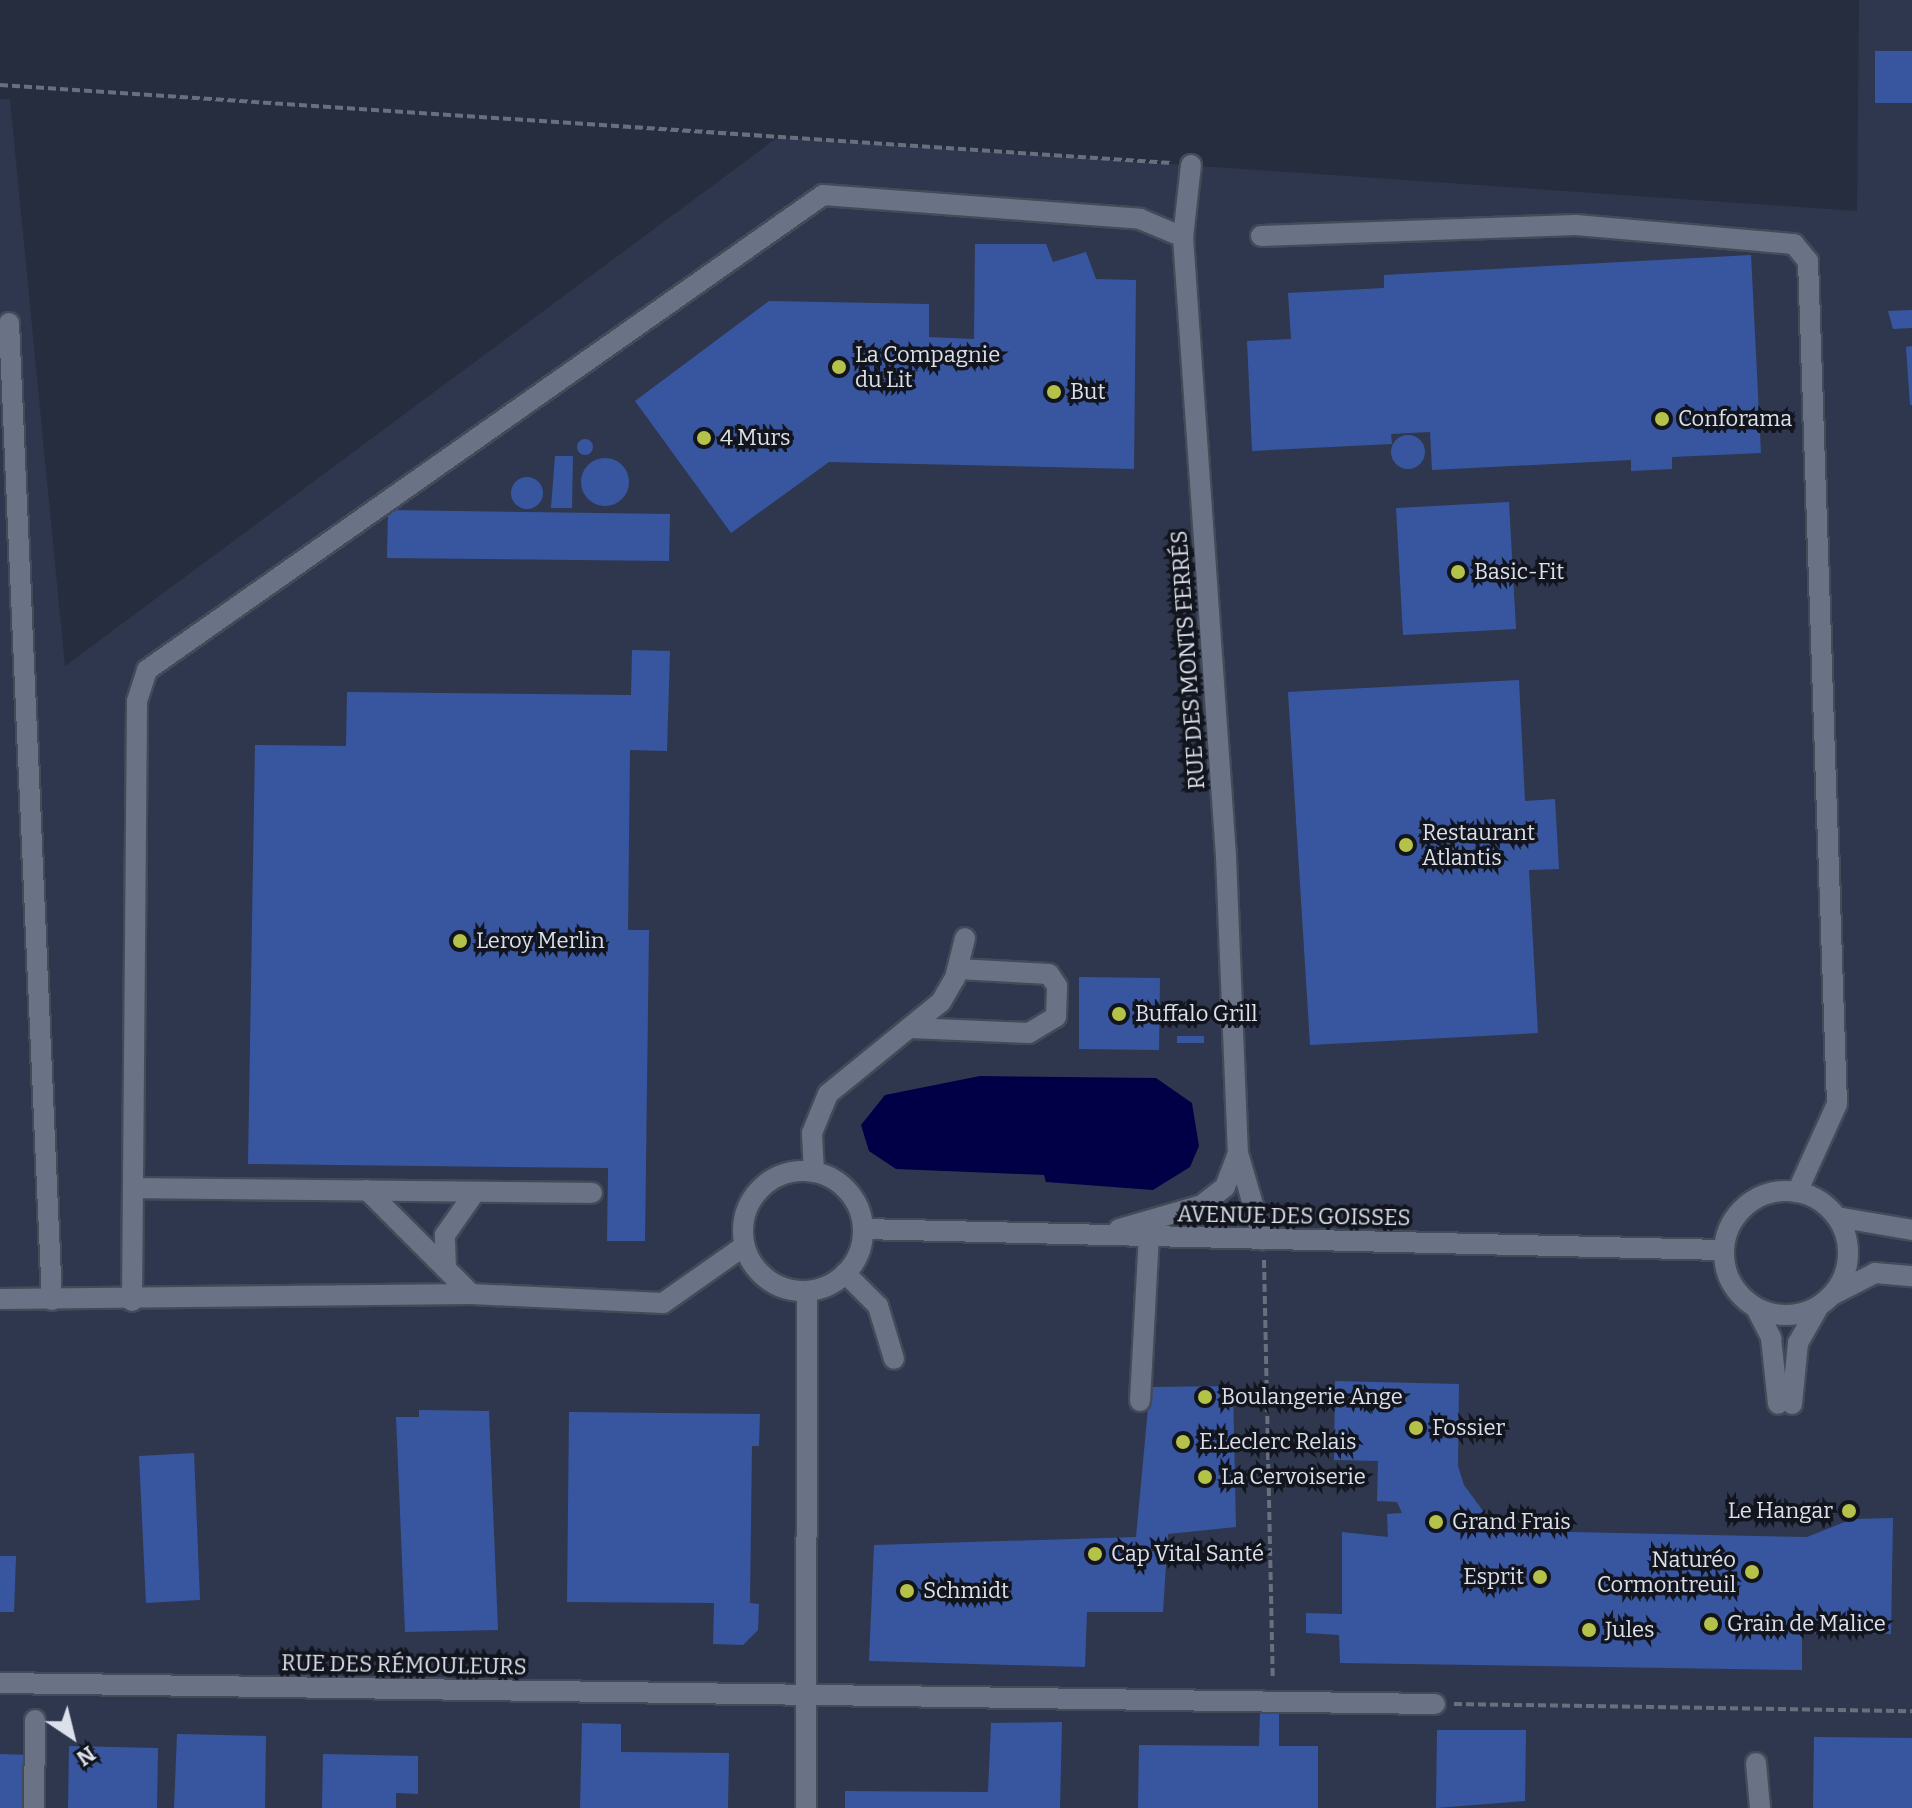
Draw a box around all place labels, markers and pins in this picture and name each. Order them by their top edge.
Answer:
place label: La Compagnie du Lit [855,341,1000,392]
marker: La Compagnie du Lit [830,358,848,376]
place label: But [1070,379,1105,405]
marker: But [1045,383,1063,401]
place label: Conforama [1678,406,1792,432]
marker: Conforama [1653,410,1671,428]
place label: 4 Murs [720,425,790,451]
marker: 4 Murs [695,429,713,447]
place label: Basic-Fit [1474,559,1564,585]
marker: Basic-Fit [1449,563,1467,581]
place label: Restaurant Atlantis [1422,819,1535,870]
marker: Restaurant Atlantis [1397,836,1415,854]
place label: Leroy Merlin [476,928,605,954]
marker: Leroy Merlin [451,932,469,950]
place label: Buffalo Grill [1135,1001,1258,1027]
marker: Buffalo Grill [1110,1005,1128,1023]
place label: Boulangerie Ange [1221,1384,1403,1410]
marker: Boulangerie Ange [1196,1388,1214,1406]
place label: Fossier [1432,1415,1505,1441]
marker: Fossier [1407,1419,1425,1437]
place label: E.Leclerc Relais [1199,1429,1357,1455]
marker: E.Leclerc Relais [1174,1433,1192,1451]
place label: La Cervoiserie [1221,1464,1366,1490]
marker: La Cervoiserie [1196,1468,1214,1486]
place label: Le Hangar [1728,1498,1833,1524]
marker: Le Hangar [1840,1502,1858,1520]
place label: Grand Frais [1452,1509,1571,1535]
marker: Grand Frais [1427,1513,1445,1531]
place label: Cap Vital Santé [1111,1541,1264,1567]
marker: Cap Vital Santé [1086,1545,1104,1563]
place label: Naturéo Cormontreuil [1597,1546,1736,1598]
marker: Naturéo Cormontreuil [1743,1563,1761,1581]
place label: Esprit [1463,1564,1524,1590]
marker: Esprit [1531,1568,1549,1586]
place label: Schmidt [923,1578,1009,1604]
marker: Schmidt [898,1582,916,1600]
place label: Grain de Malice [1727,1611,1886,1637]
marker: Grain de Malice [1702,1615,1720,1633]
place label: Jules [1605,1617,1655,1643]
marker: Jules [1580,1621,1598,1639]

